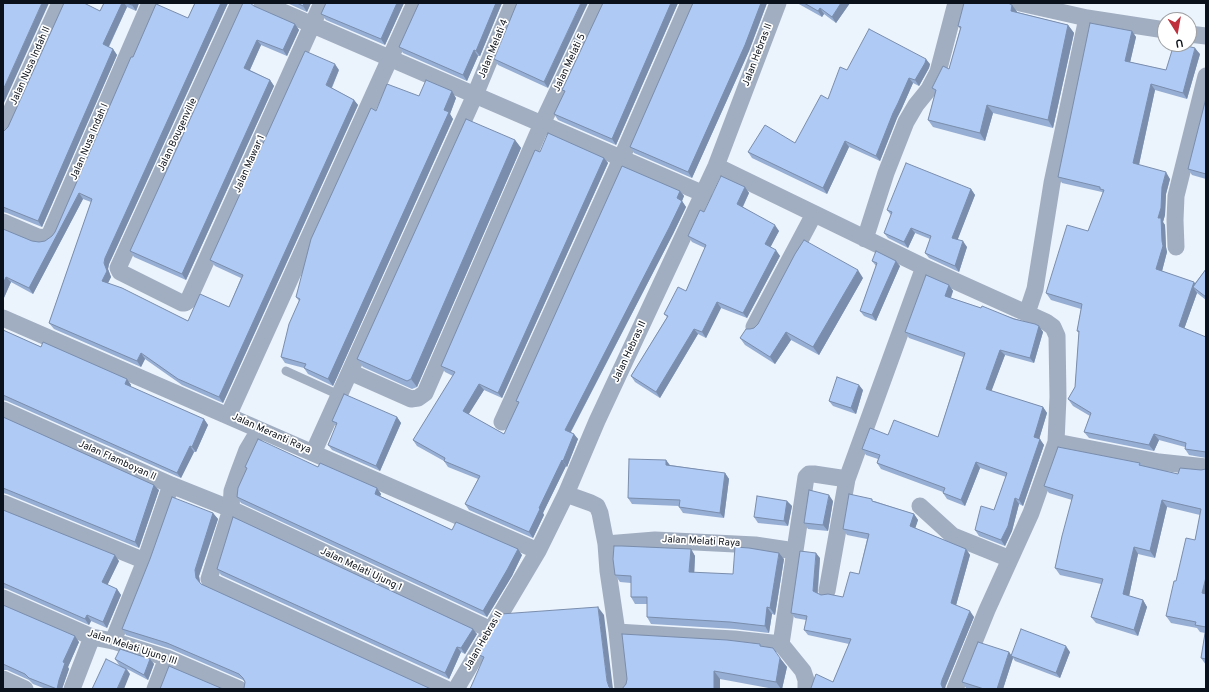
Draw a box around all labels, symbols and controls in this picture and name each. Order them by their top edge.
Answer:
north arrow [1157,12,1197,52]
street label: Jalan Melati 4 [477,18,511,80]
street label: Jalan Hebras II [741,22,775,88]
street label: Jalan Nusa Indah II [8,25,54,107]
street label: Jalan Melati 5 [551,32,589,94]
text: U [1174,35,1184,50]
street label: Jalan Bougenville [156,96,200,174]
street label: Jalan Nusa Indah I [68,102,112,182]
street label: Jalan Mawar 1 [232,133,268,195]
street label: Jalan Hebras II [611,319,649,385]
street label: Jalan Meranti Raya [230,411,312,457]
street label: Jalan Flamboyan II [76,438,158,484]
street label: Jalan Melati Raya [661,534,741,550]
street label: Jalan Melati Ujung 1 [318,546,404,594]
street label: Jalan Hebras II [462,609,506,673]
street label: Jalan Melati Ujung III [86,628,178,668]

